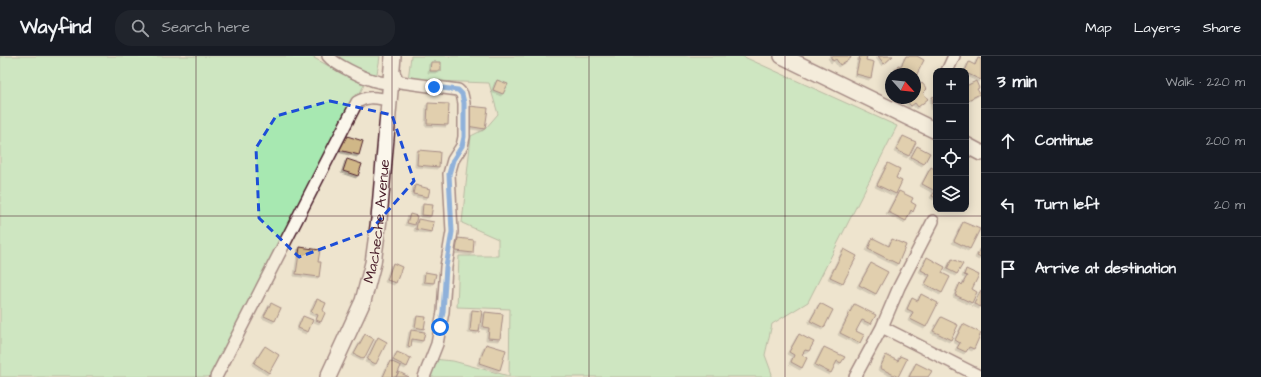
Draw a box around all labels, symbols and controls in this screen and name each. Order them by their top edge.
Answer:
search box [115,10,395,46]
text: Wayfind [20,14,91,41]
icon: search [129,17,151,39]
text: Search here [161,17,250,38]
text: Map [1085,18,1112,38]
text: Layers [1134,18,1181,38]
text: Share [1203,18,1241,38]
north arrow [885,68,921,104]
map controls [933,68,969,212]
button: + [933,68,969,104]
text: 3 min [997,70,1037,94]
text: Walk · 220 m [1165,73,1245,91]
route end [425,78,443,96]
button: − [933,104,969,140]
icon: ahead [997,130,1019,152]
text: Continue [1035,130,1093,151]
text: 200 m [1206,132,1245,150]
button: locate [933,140,969,176]
street label: Macheche Avenue [358,158,395,286]
button: layers [933,176,969,212]
icon: left [997,194,1019,216]
text: Turn left [1035,194,1099,215]
text: 20 m [1214,196,1245,214]
icon: arrive [997,258,1019,280]
text: Arrive at destination [1035,258,1176,279]
route start [431,318,449,336]

